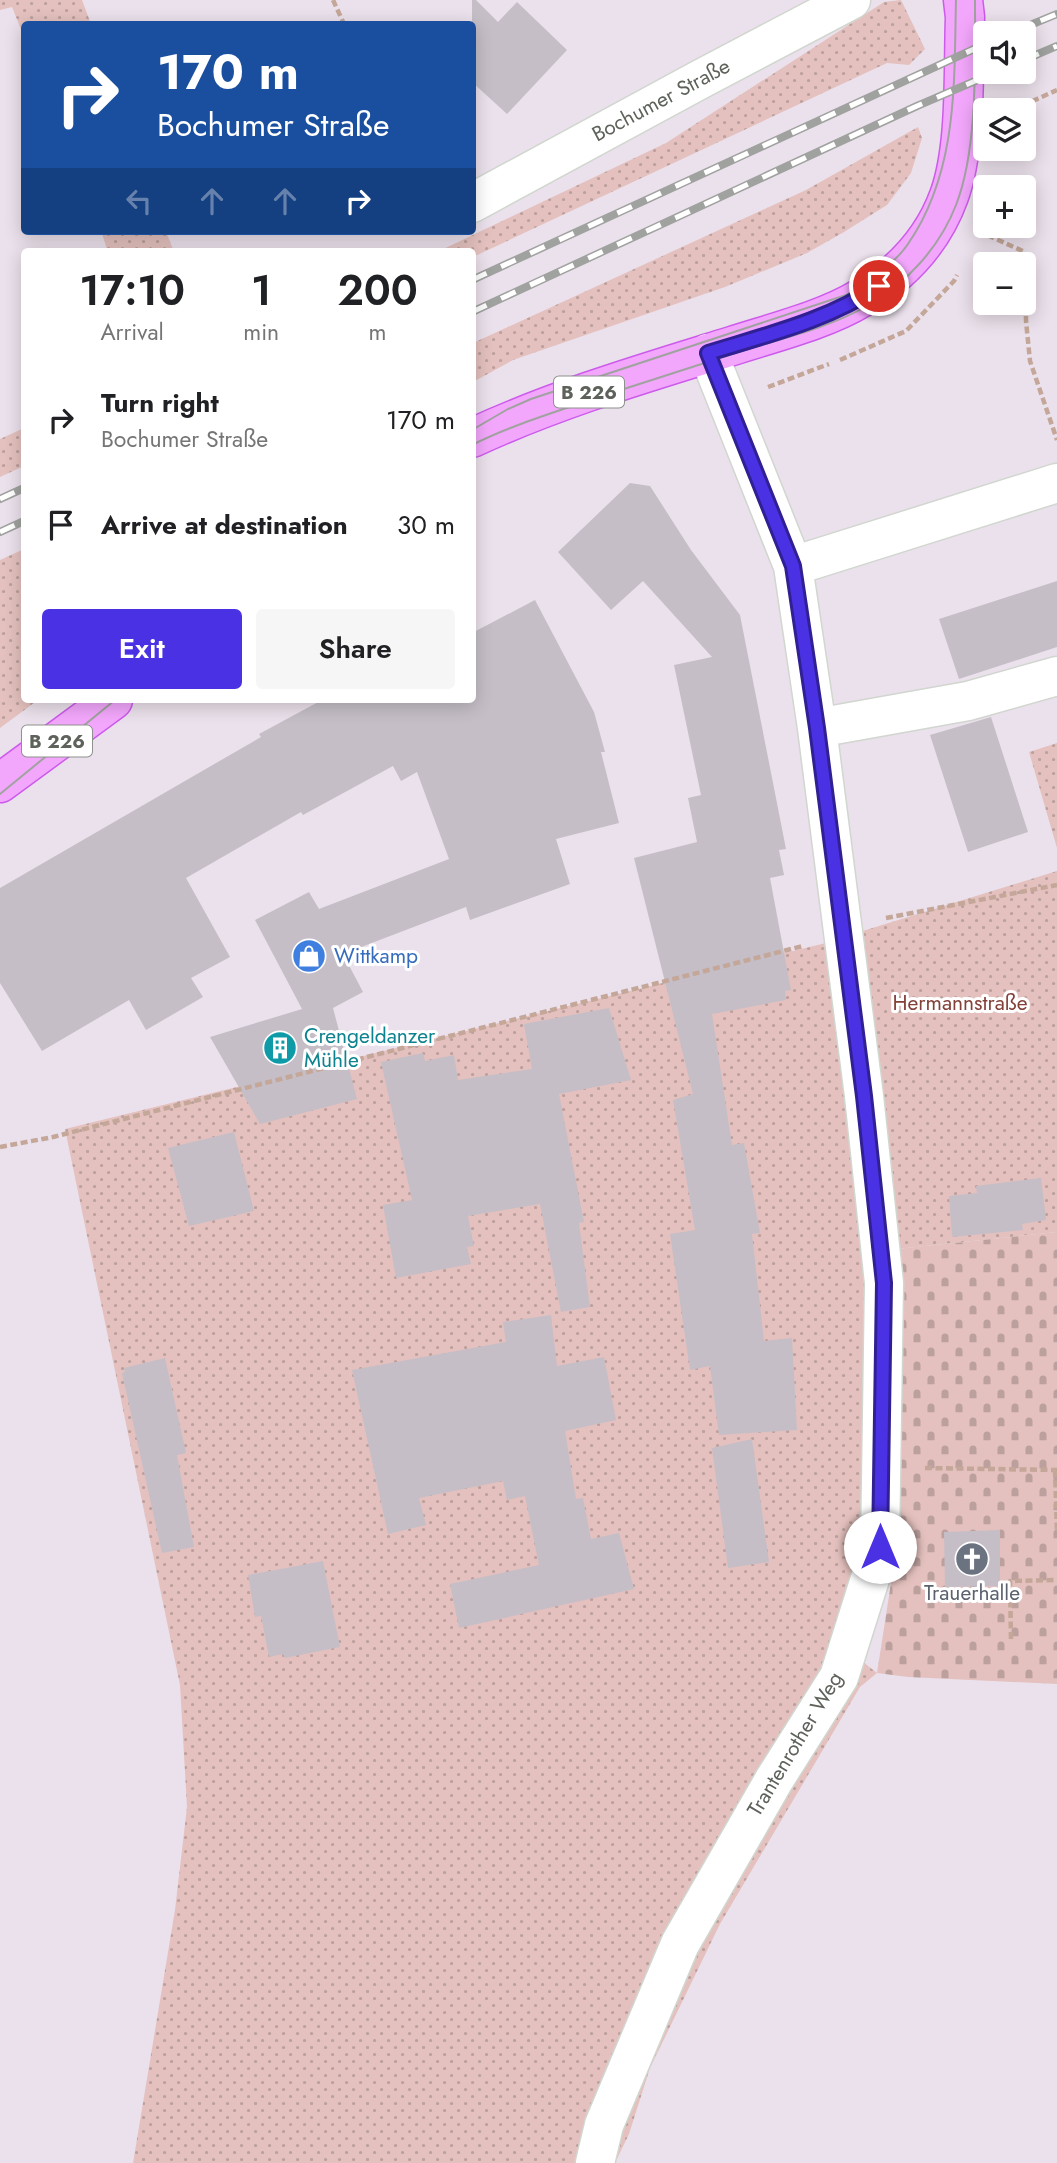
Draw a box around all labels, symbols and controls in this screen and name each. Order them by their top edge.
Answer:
map controls [973,21,1036,315]
button: sound [973,21,1036,84]
text: 170 m [157,37,299,107]
icon: right [42,49,133,140]
street label: Bochumer Straße [587,51,736,149]
button: layers [973,98,1036,161]
text: Bochumer Straße [157,102,389,148]
button: + [973,175,1036,238]
icon: left [120,182,158,220]
icon: ahead [193,182,231,220]
icon: ahead [266,182,304,220]
icon: right [339,182,377,220]
button: − [973,252,1036,315]
pin [849,256,909,316]
text: 17:10 [79,260,185,321]
text: 1 [251,260,272,321]
text: 200 [337,260,418,321]
icon: arrive [860,267,898,305]
text: Arrival [100,315,164,349]
text: min [243,315,279,349]
text: m [369,315,387,349]
road number: B 226 [554,376,624,408]
text: Turn right [101,384,219,422]
icon: right [42,401,80,439]
text: 170 m [386,401,455,439]
text: Bochumer Straße [101,422,268,456]
icon: arrive [42,506,80,544]
text: Arrive at destination [101,506,348,544]
text: 30 m [397,506,455,544]
button: Exit [42,609,242,689]
button: Share [256,609,455,689]
road number: B 226 [22,726,92,756]
shop icon: Wittkamp [290,937,328,975]
place label: Wittkamp [334,941,418,971]
park label: Hermannstraße [892,988,1028,1018]
place label: Crengeldanzer Mühle [304,1021,436,1075]
building icon: Crengeldanzer Mühle [261,1029,299,1067]
position arrow [843,1510,917,1584]
church icon: Trauerhalle [953,1540,991,1578]
place label: Trauerhalle [924,1578,1020,1608]
street label: Trantenrother Weg [740,1666,850,1822]

